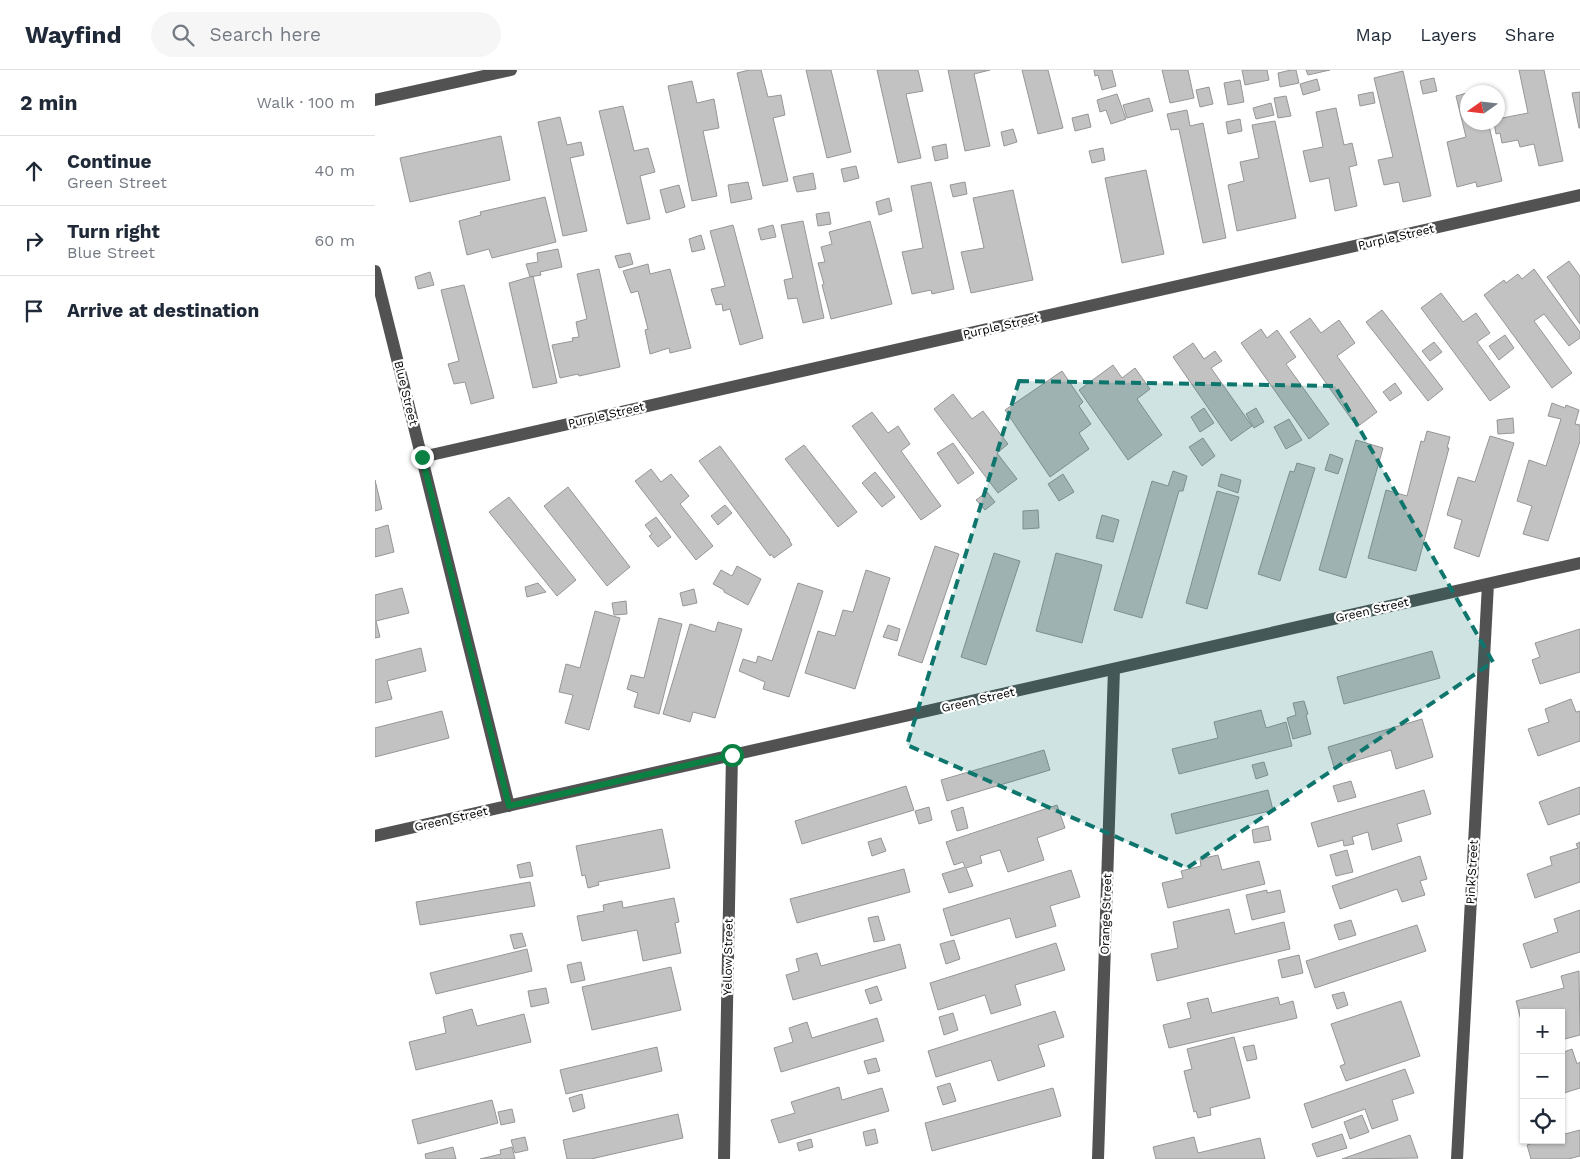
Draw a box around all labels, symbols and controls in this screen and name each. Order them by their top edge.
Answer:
search box [151,12,501,57]
text: Wayfind [25,21,121,49]
icon: search [169,21,197,49]
text: Search here [209,23,321,46]
text: Map [1355,24,1392,45]
text: Layers [1420,24,1477,45]
text: Share [1505,24,1555,45]
north arrow [1460,85,1505,130]
text: 2 min [20,90,77,115]
text: Walk · 100 m [257,93,355,112]
text: Continue [67,150,151,173]
icon: ahead [20,157,48,185]
text: 40 m [315,161,355,180]
text: Green Street [67,173,167,192]
text: Turn right [67,220,160,243]
street label: Purple Street [1356,221,1436,253]
icon: right [20,227,48,255]
text: 60 m [315,231,355,250]
text: Blue Street [67,243,155,262]
icon: arrive [20,297,48,325]
text: Arrive at destination [67,299,259,322]
street label: Purple Street [961,310,1041,342]
street label: Blue Street [391,359,421,427]
street label: Purple Street [566,399,646,431]
route end [411,446,434,469]
street label: Green Street [1334,595,1410,625]
street label: Green Street [940,685,1016,715]
route start [721,744,744,767]
street label: Green Street [413,804,489,834]
street label: Pink Street [1463,839,1481,905]
street label: Orange Street [1098,873,1114,955]
street label: Yellow Street [720,918,736,996]
map controls [1520,1009,1565,1144]
button: + [1520,1009,1565,1054]
button: − [1520,1054,1565,1099]
button: locate [1520,1099,1565,1144]

